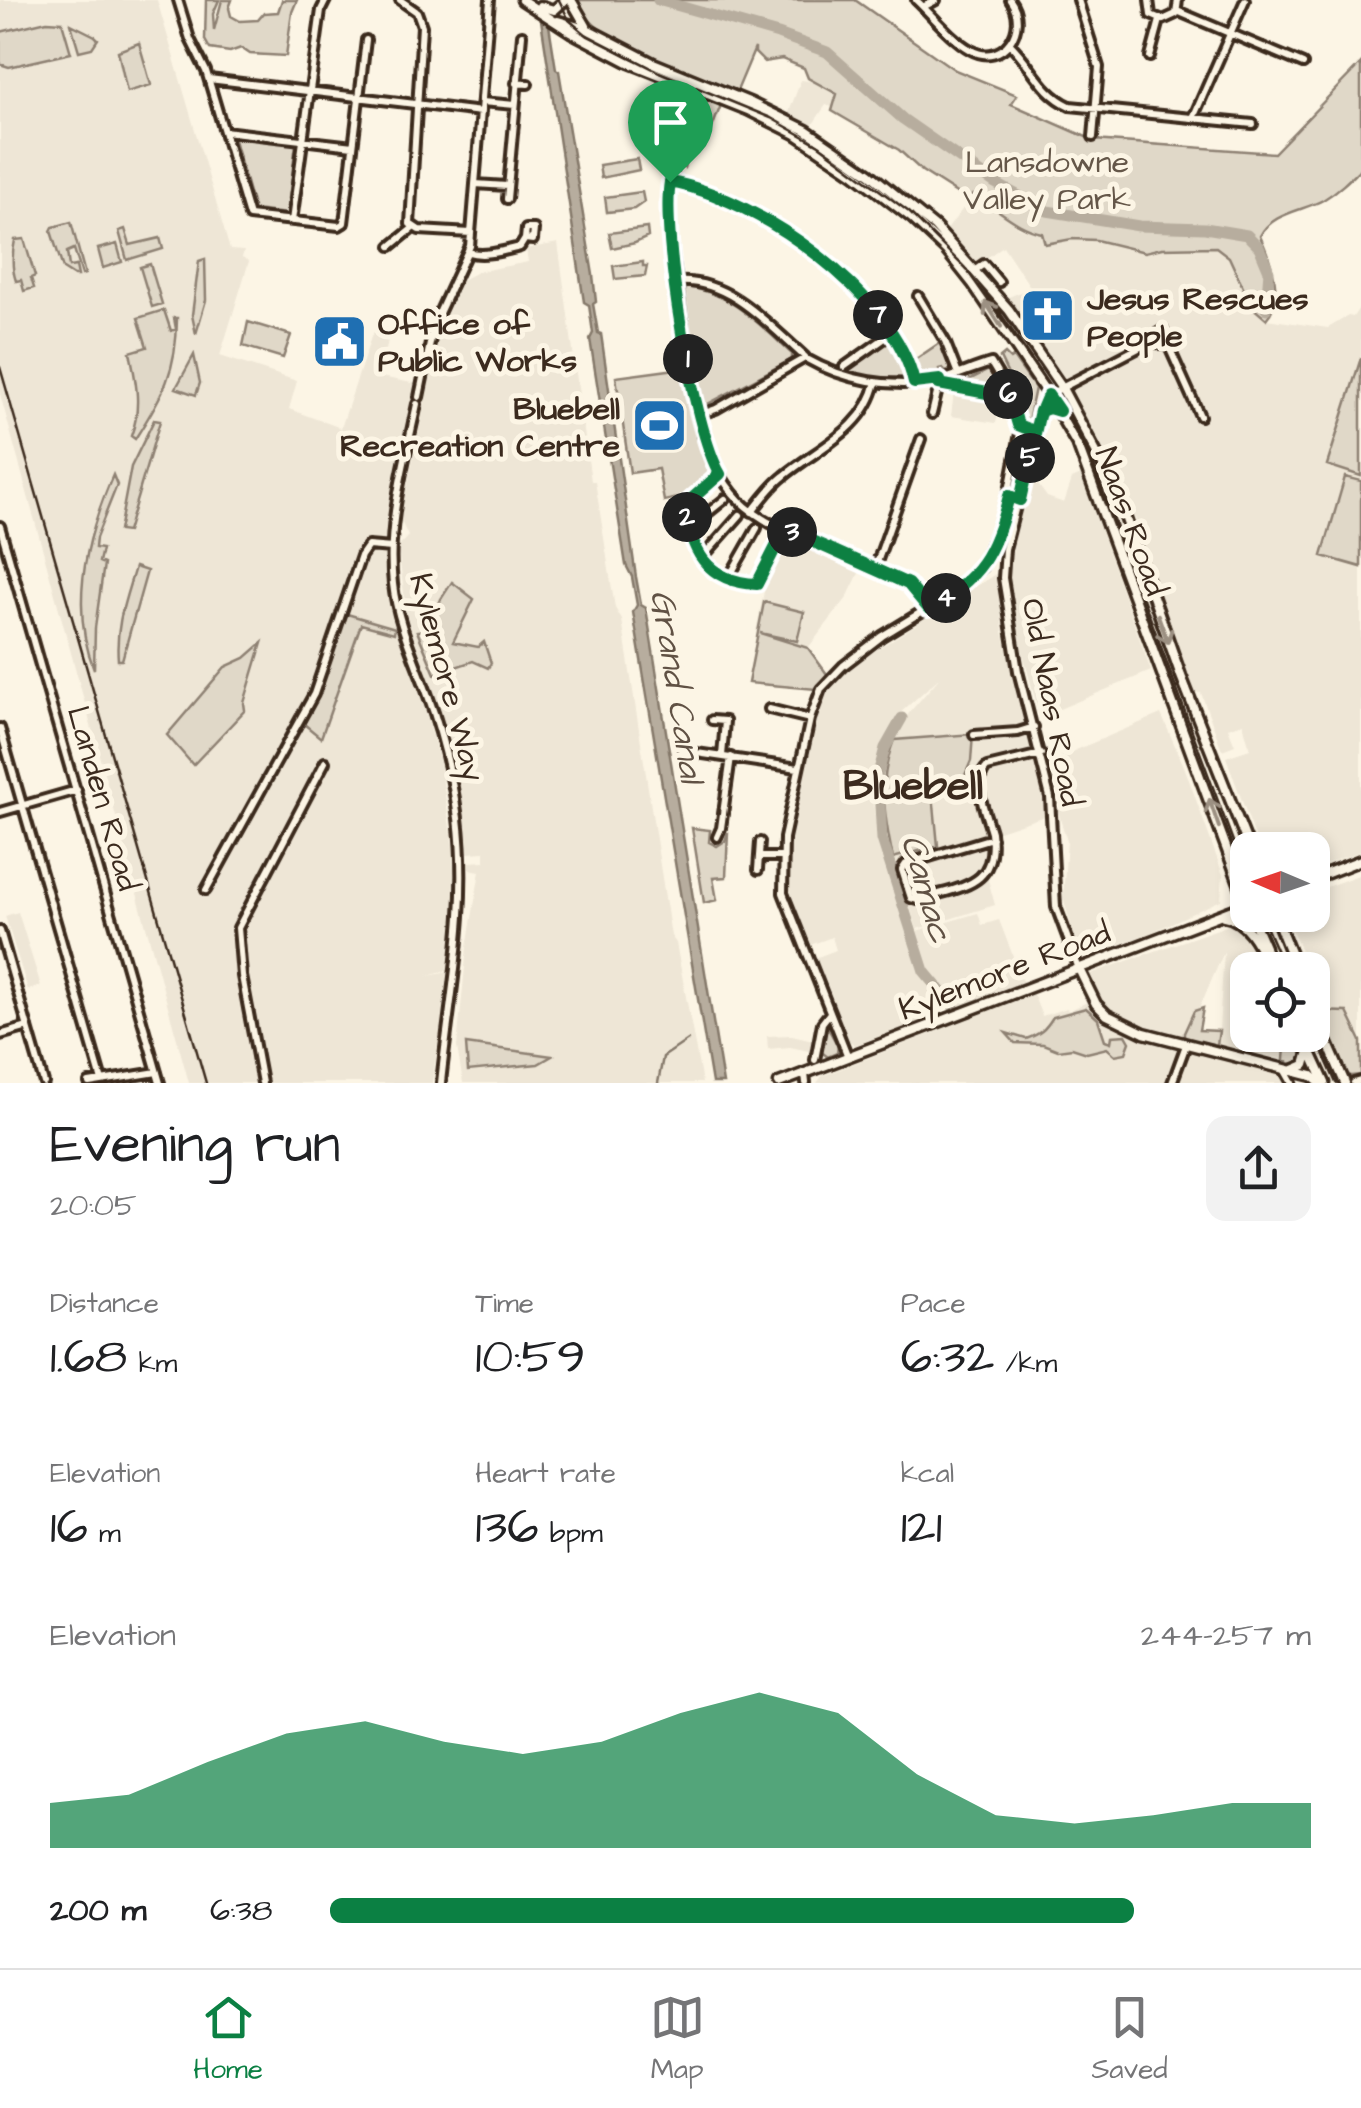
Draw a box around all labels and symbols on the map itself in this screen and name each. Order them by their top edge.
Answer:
pin [628,80,713,183]
park label: Lansdowne Valley Park [963,140,1131,222]
place label: Jesus Rescues People [1086,277,1309,359]
church icon: Jesus Rescues People [1018,286,1078,346]
pin: 7 [853,290,903,340]
one-way arrow [983,301,1003,329]
place label: Office of Public Works [378,302,577,384]
public building icon: Office of Public Works [309,311,369,371]
pin: 1 [663,334,713,384]
pin: 6 [983,369,1033,419]
place label: Bluebell Recreation Centre [340,387,620,469]
sports icon: Bluebell Recreation Centre [629,396,689,456]
pin: 5 [1005,433,1055,483]
street label: Naas Road [1083,441,1178,602]
pin: 2 [662,492,712,542]
pin: 3 [767,507,817,557]
street label: Kylemore Way [397,568,496,787]
pin: 4 [921,573,971,623]
water label: Grand Canal [637,586,717,790]
street label: Old Naas Road [1009,595,1094,810]
one-way arrow [1155,612,1173,643]
street label: Landen Road [55,701,150,896]
district label: Bluebell [843,758,983,816]
one-way arrow [1204,797,1222,829]
water label: Camac [888,829,965,949]
north arrow [1230,832,1330,932]
street label: Kylemore Road [892,910,1117,1032]

